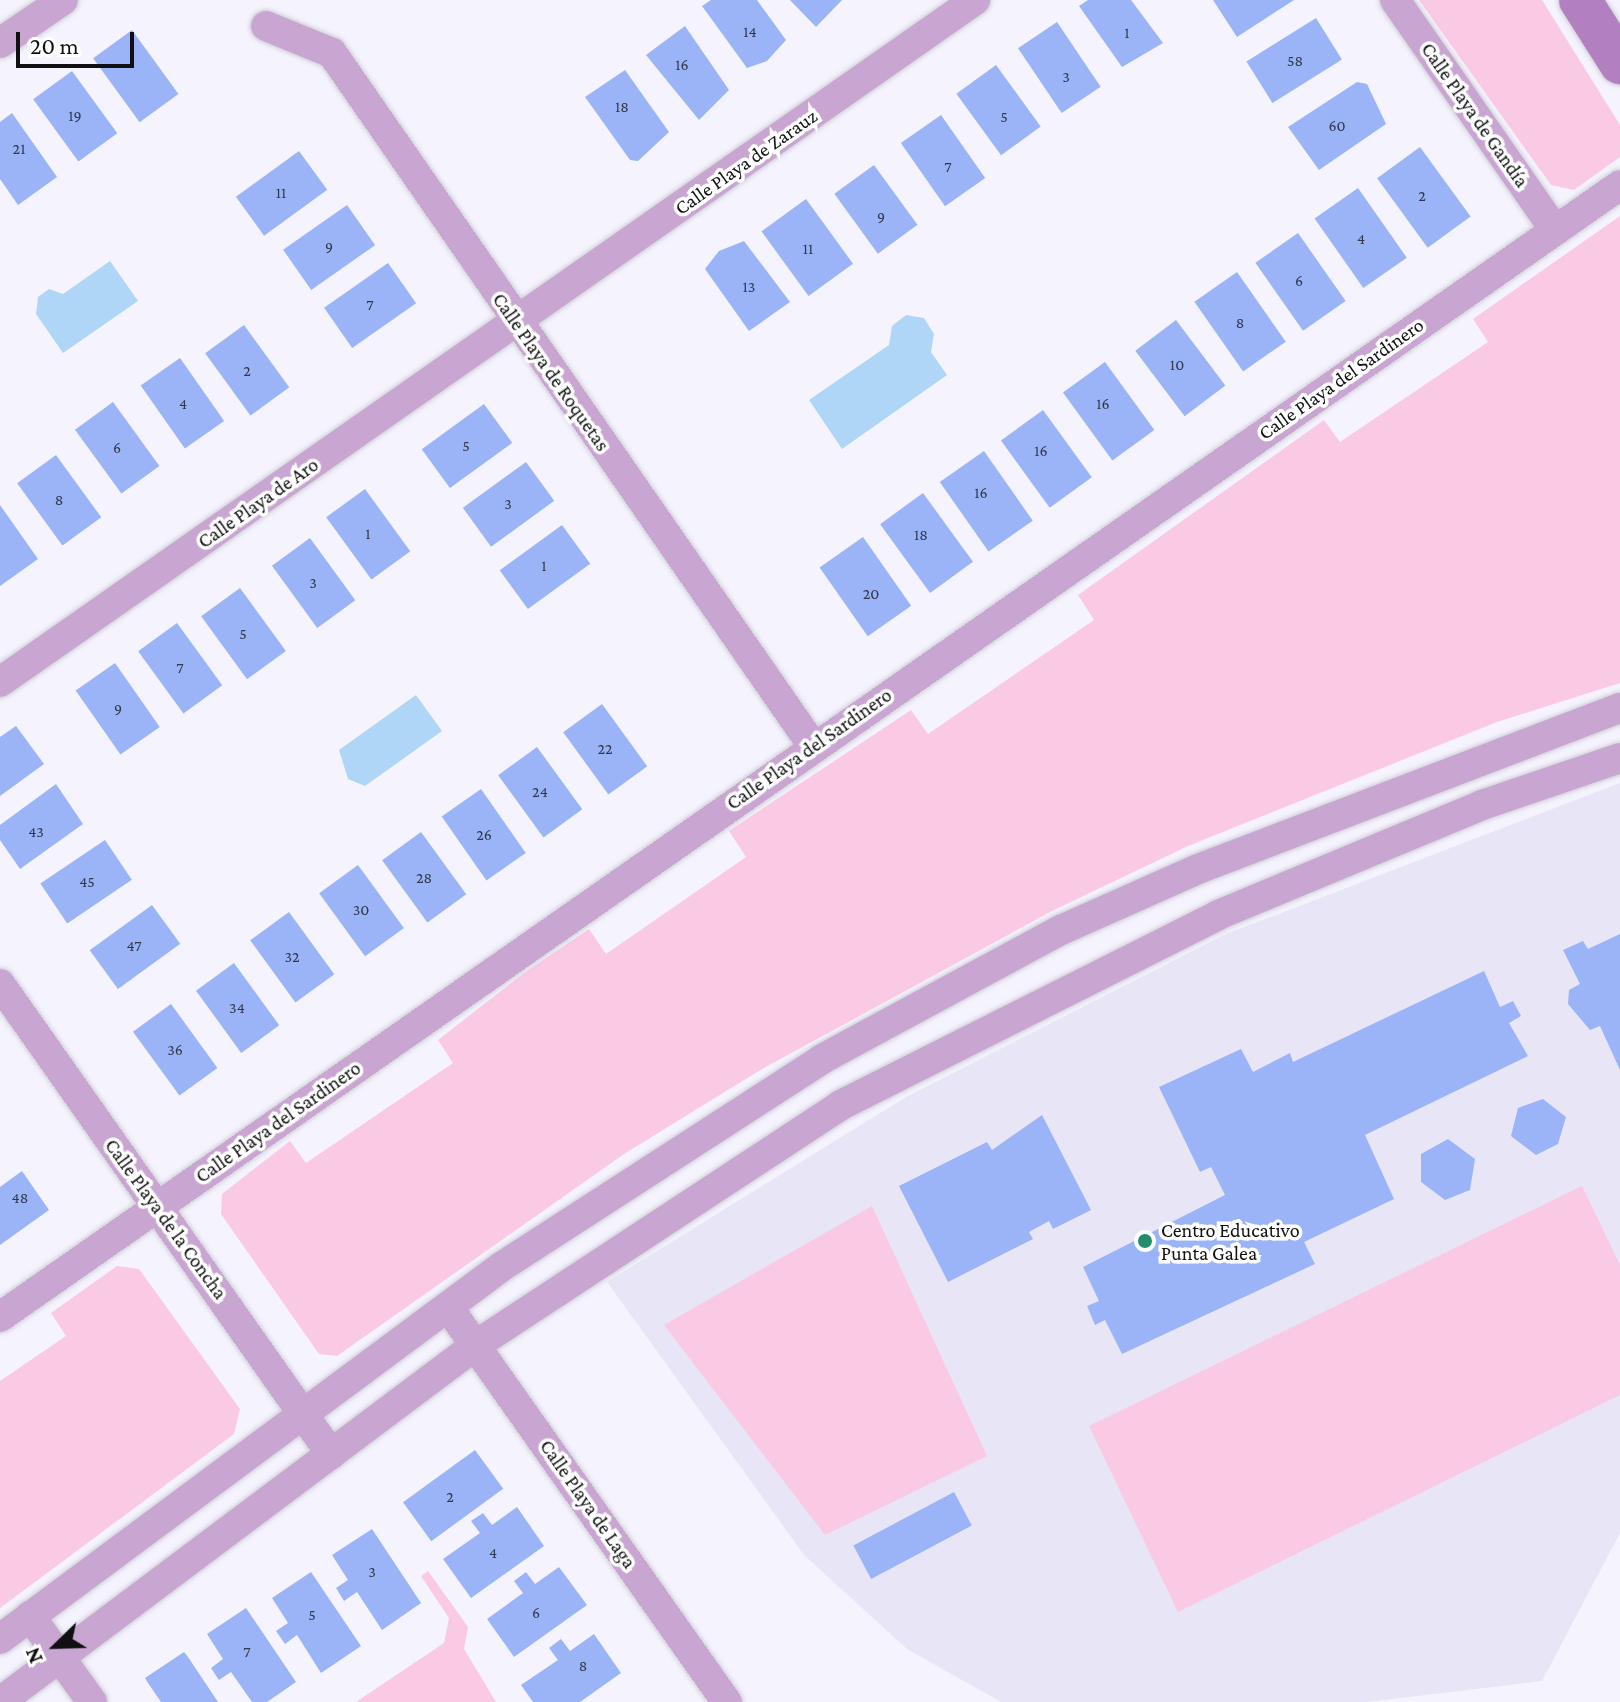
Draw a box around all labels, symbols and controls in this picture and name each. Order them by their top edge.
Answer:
scale bar [20,16,138,66]
house number: 14 [743,22,757,42]
house number: 1 [1124,23,1130,43]
text: 20 m [30,32,79,59]
street label: Calle Playa de Gandía [1416,38,1534,192]
house number: 58 [1287,51,1303,71]
house number: 16 [675,55,689,75]
house number: 3 [1062,67,1070,87]
house number: 18 [615,97,629,117]
street label: Calle Playa de Zarauz [670,104,822,220]
house number: 19 [68,106,82,126]
house number: 5 [1000,107,1008,127]
house number: 60 [1328,116,1346,136]
house number: 21 [13,139,25,159]
house number: 7 [944,157,952,177]
house number: 11 [276,183,286,203]
house number: 2 [1418,186,1426,206]
house number: 9 [877,207,885,227]
house number: 4 [1357,229,1365,249]
house number: 9 [325,237,333,257]
house number: 11 [803,239,813,259]
house number: 6 [1295,271,1303,291]
house number: 13 [743,277,755,297]
street label: Calle Playa de Roquetas [487,288,615,456]
house number: 7 [366,295,374,315]
house number: 8 [1236,313,1244,333]
street label: Calle Playa del Sardinero [1254,313,1428,445]
house number: 10 [1170,355,1184,375]
house number: 2 [243,361,251,381]
house number: 4 [179,394,187,414]
house number: 16 [1096,394,1110,414]
house number: 5 [462,436,470,456]
house number: 6 [113,438,121,458]
house number: 16 [1034,441,1048,461]
street label: Calle Playa de Aro [193,453,323,553]
house number: 16 [974,483,988,503]
house number: 8 [55,490,63,510]
house number: 3 [504,494,512,514]
house number: 1 [365,524,371,544]
house number: 18 [914,525,928,545]
house number: 1 [541,556,547,576]
house number: 3 [309,573,317,593]
house number: 20 [863,584,879,604]
house number: 5 [239,624,247,644]
house number: 7 [176,658,184,678]
street label: Calle Playa del Sardinero [722,683,896,815]
house number: 9 [114,699,122,719]
house number: 22 [597,739,613,759]
house number: 24 [532,782,548,802]
house number: 43 [28,822,44,842]
house number: 26 [476,825,492,845]
house number: 28 [416,868,432,888]
house number: 45 [79,872,95,892]
house number: 30 [353,900,369,920]
house number: 47 [126,936,142,956]
house number: 32 [284,947,300,967]
house number: 34 [229,998,245,1018]
house number: 36 [167,1040,183,1060]
street label: Calle Playa del Sardinero [191,1056,365,1188]
street label: Calle Playa de la Concha [100,1134,232,1304]
house number: 48 [12,1188,28,1208]
place label: Centro Educativo Punta Galea [1161,1218,1300,1265]
marker: Centro Educativo Punta Galea [1136,1232,1154,1250]
street label: Calle Playa de Laga [535,1435,641,1573]
house number: 2 [446,1487,454,1507]
house number: 4 [489,1543,497,1563]
house number: 3 [368,1562,376,1582]
house number: 6 [532,1603,540,1623]
house number: 5 [308,1605,316,1625]
north arrow [16,1606,96,1686]
house number: 7 [243,1642,251,1662]
text: N [19,1644,48,1667]
house number: 8 [579,1656,587,1676]

